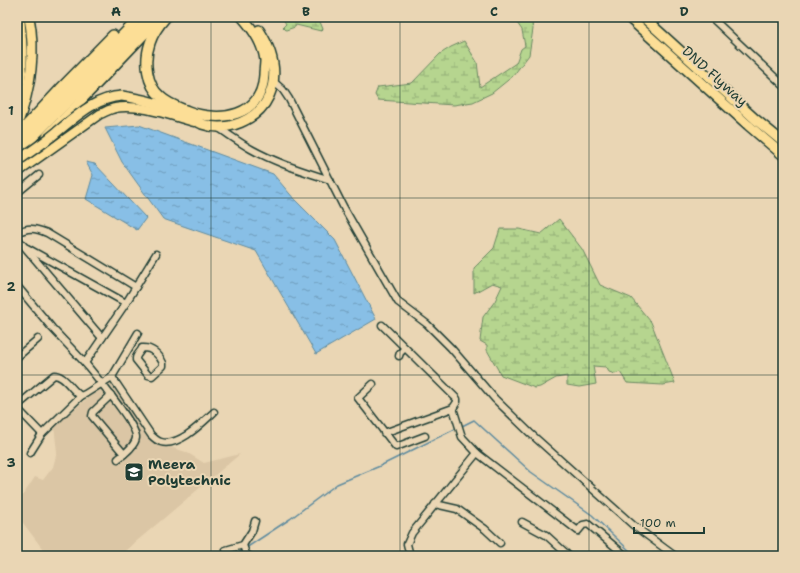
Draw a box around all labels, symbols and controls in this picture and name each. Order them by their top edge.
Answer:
text: A [111,3,121,20]
text: B [302,3,310,20]
text: C [490,3,498,20]
text: D [679,3,689,20]
street label: DND Flyway [679,42,751,110]
text: 1 [8,102,14,119]
text: 2 [6,278,16,295]
text: 3 [6,454,16,471]
place label: Meera Polytechnic [148,455,231,489]
school or university icon: Meera Polytechnic [123,461,145,483]
scale bar [634,509,704,535]
text: 100 m [640,515,676,531]

